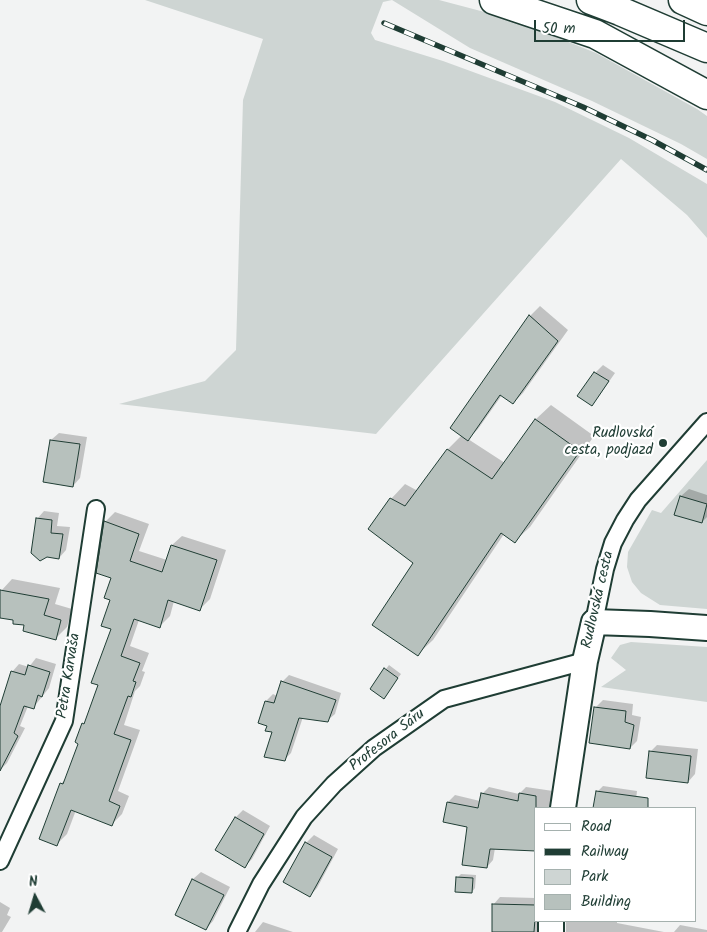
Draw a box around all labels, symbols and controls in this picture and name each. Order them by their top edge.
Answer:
scale bar [537,10,688,42]
text: 50 m [542,17,576,41]
place label: Rudlovská cesta, podjazd [565,425,653,460]
marker: Rudlovská cesta, podjazd [657,437,669,449]
street label: Rudlovská cesta [579,550,619,650]
street label: Petra Karvaša [54,632,86,720]
street label: Profesora Sáru [347,706,429,776]
legend [534,807,697,922]
text: Road [581,815,611,839]
text: Railway [581,840,628,864]
text: Park [581,865,608,889]
text: N [28,871,39,893]
north arrow [10,872,60,922]
text: Building [581,890,631,914]

